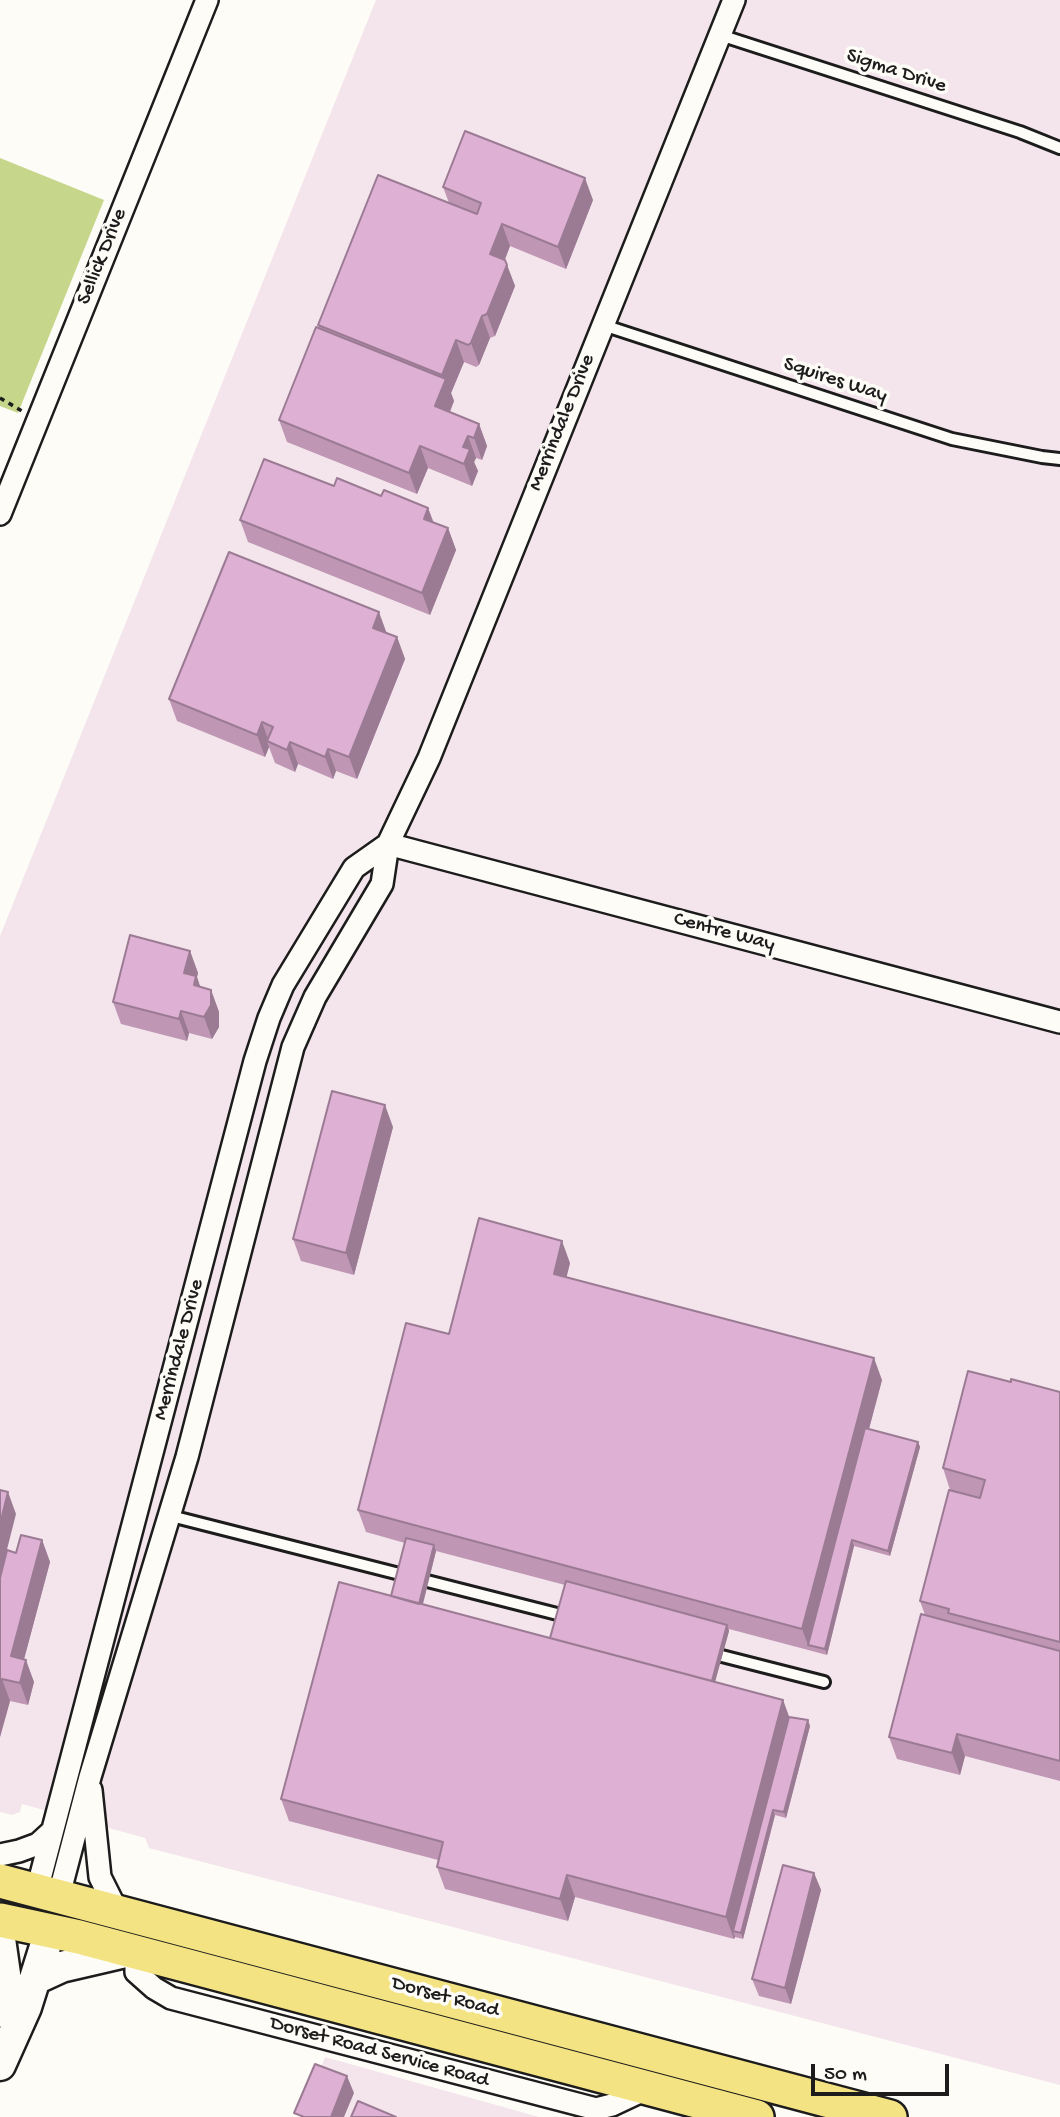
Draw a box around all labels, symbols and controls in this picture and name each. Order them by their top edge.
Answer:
street label: Sigma Drive [843,44,949,100]
street label: Sellick Drive [72,205,134,309]
street label: Merrindale Drive [524,351,602,495]
street label: Squires Way [780,352,890,410]
street label: Centre Way [671,907,777,959]
street label: Merrindale Drive [149,1277,211,1423]
street label: Dorset Road [389,1972,501,2024]
street label: Dorset Road Service Road [267,2012,491,2094]
scale bar [815,2050,953,2094]
text: 50 m [824,2063,867,2088]

